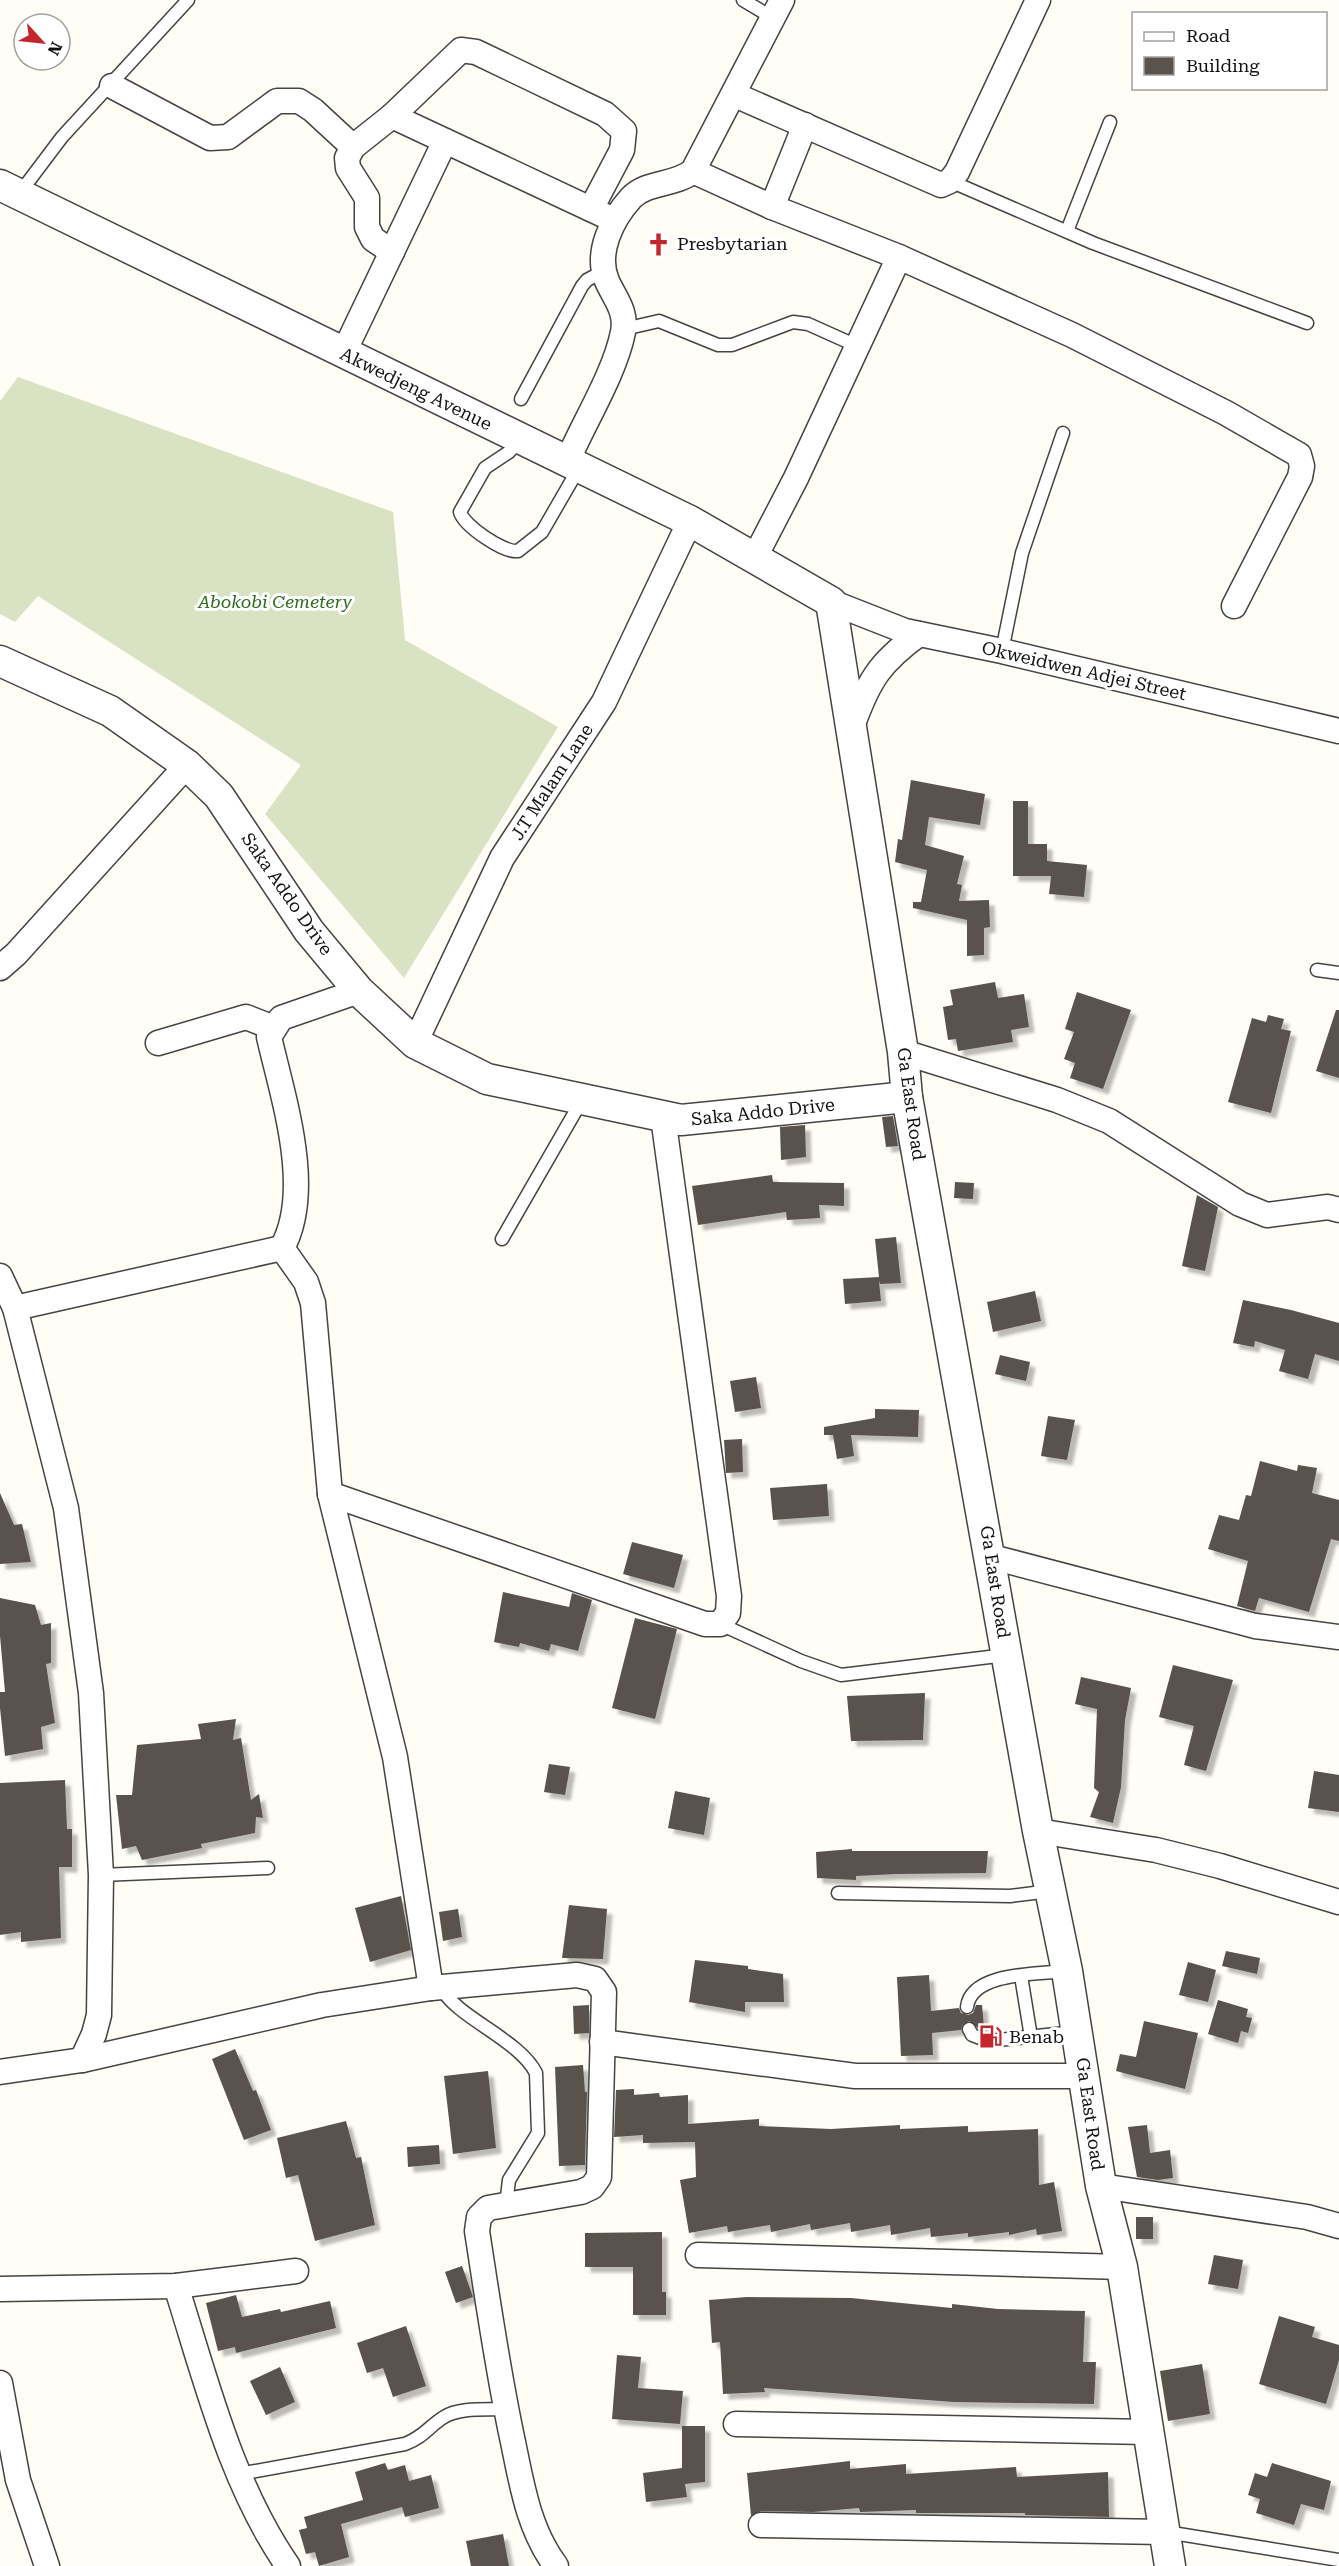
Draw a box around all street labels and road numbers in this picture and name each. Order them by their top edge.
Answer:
street label: Akwedjeng Avenue [337,343,496,434]
street label: Okweidwen Adjei Street [980,637,1189,704]
street label: J.T Malam Lane [506,720,597,844]
street label: Saka Addo Drive [237,829,337,959]
street label: Ga East Road [893,1046,930,1162]
street label: Saka Addo Drive [690,1094,836,1129]
street label: Ga East Road [976,1524,1015,1640]
street label: Ga East Road [1072,2056,1109,2172]

